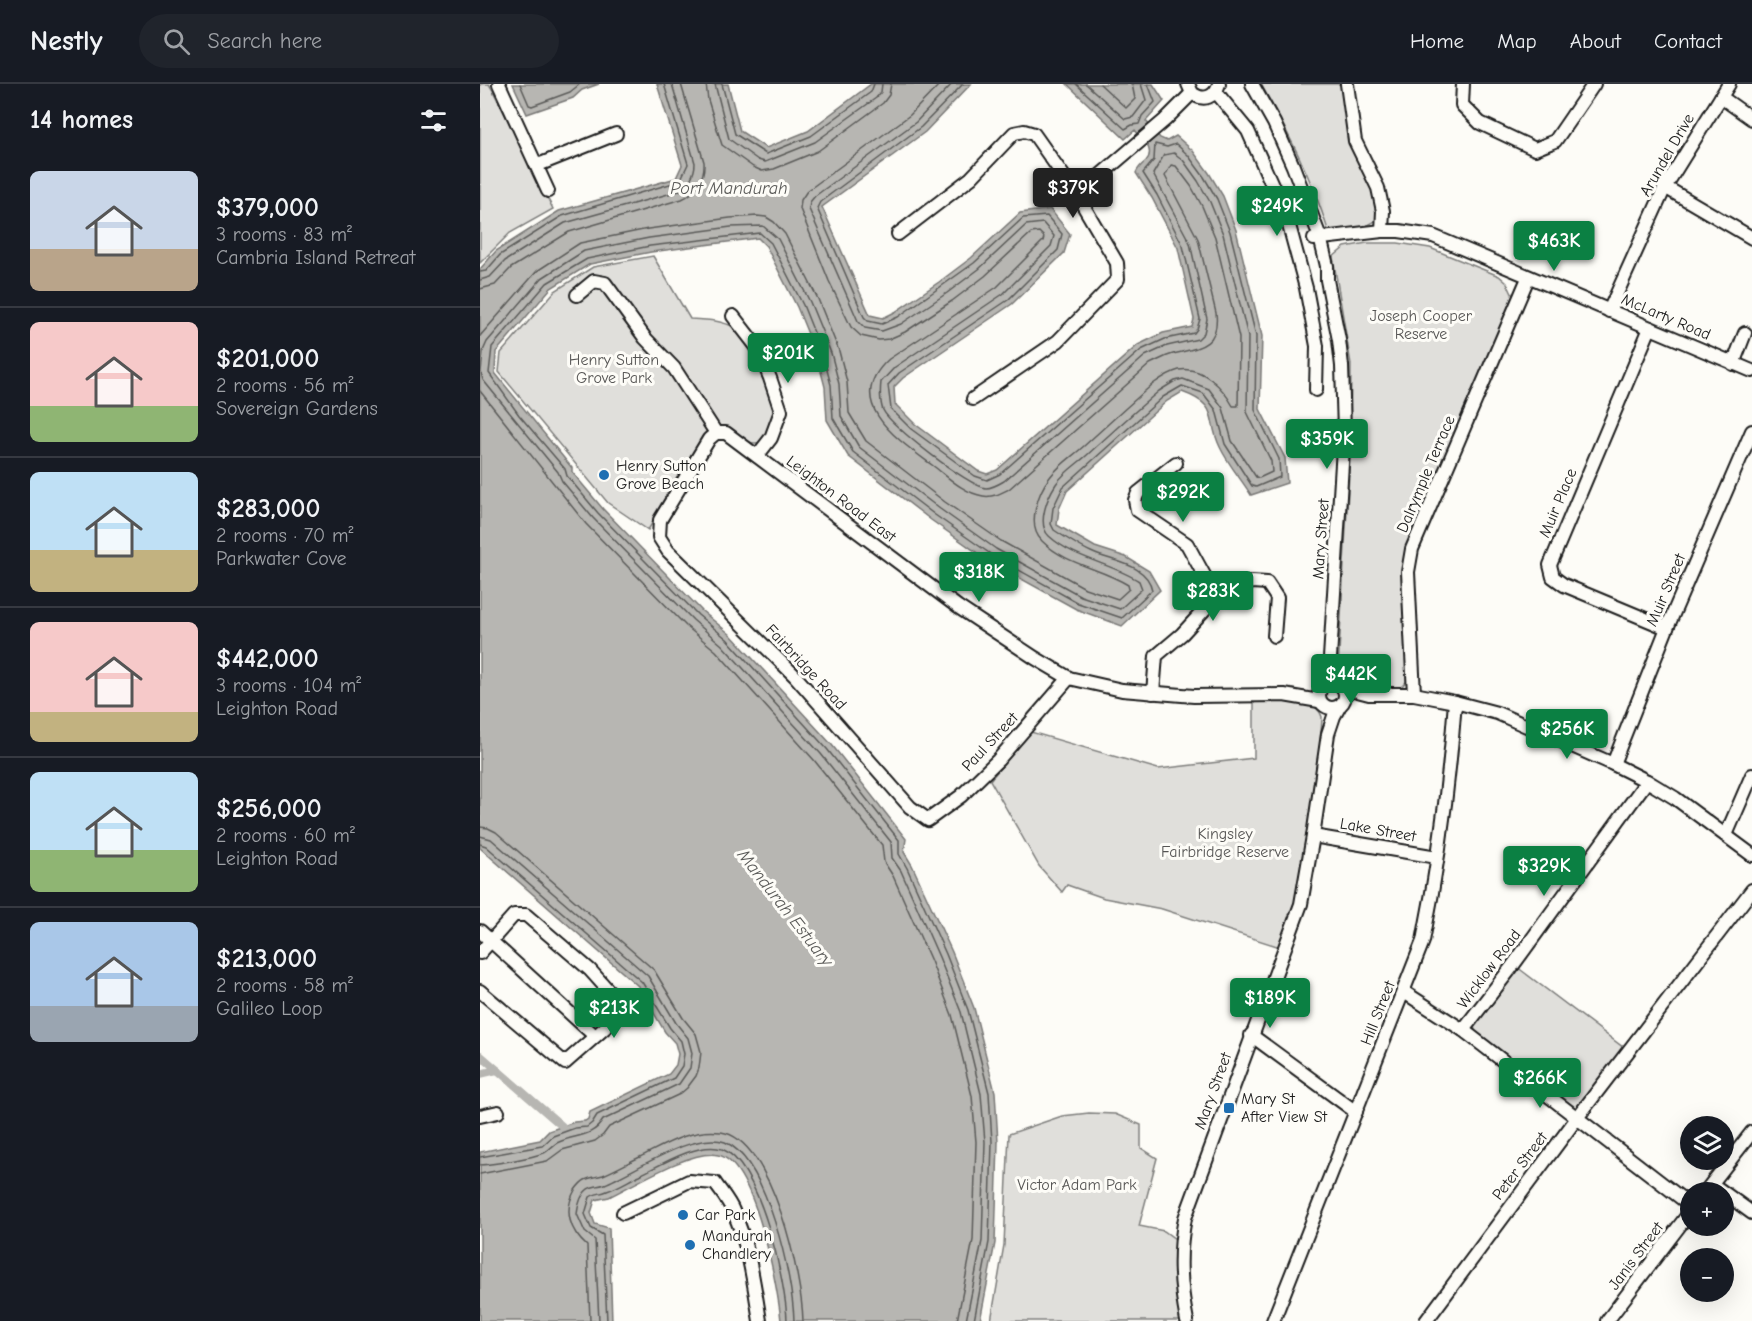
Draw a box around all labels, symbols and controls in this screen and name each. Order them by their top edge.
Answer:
search box [139,14,559,68]
text: Nestly [30,25,103,57]
icon: search [160,25,193,58]
text: Search here [208,28,322,54]
text: Home [1410,29,1464,53]
text: Map [1497,29,1537,53]
text: About [1570,29,1621,53]
text: Contact [1654,29,1722,53]
icon: filters [417,104,450,137]
text: 14 homes [30,105,133,135]
street label: Arundel Drive [1636,110,1698,200]
pin: $379K [1031,168,1115,219]
text: $379K [1047,176,1099,199]
water label: Port Mandurah [670,178,788,199]
pin: $249K [1235,186,1319,237]
text: $379,000 [216,193,319,223]
text: $249K [1251,194,1303,217]
icon: home [78,195,150,267]
pin: $463K [1512,221,1596,272]
text: 3 rooms · 83 m² [216,223,352,246]
text: $463K [1528,229,1581,252]
text: Cambria Island Retreat [216,246,416,269]
street label: McLarty Road [1619,290,1713,344]
park label: Joseph Cooper Reserve [1370,307,1473,343]
pin: $201K [746,333,830,384]
text: $201K [762,341,814,364]
text: $201,000 [216,344,319,374]
icon: home [78,346,150,418]
park label: Henry Sutton Grove Park [569,351,659,387]
text: 2 rooms · 56 m² [216,374,354,397]
text: Sovereign Gardens [216,397,378,420]
street label: Dalrymple Terrace [1393,413,1459,535]
pin: $359K [1285,419,1369,470]
text: $359K [1300,427,1354,450]
street label: Leighton Road East [783,452,900,546]
place label: Henry Sutton Grove Beach [616,457,706,493]
street label: Muir Place [1535,466,1581,540]
marker: Henry Sutton Grove Beach [597,468,611,482]
pin: $292K [1141,472,1225,523]
text: $292K [1156,480,1210,503]
text: $283,000 [216,494,320,524]
icon: home [78,496,150,568]
street label: Mary Street [1309,498,1333,580]
text: 2 rooms · 70 m² [216,524,353,547]
text: Parkwater Cove [216,547,347,570]
street label: Muir Street [1643,551,1689,629]
pin: $318K [937,552,1021,603]
text: $318K [953,560,1005,583]
pin: $283K [1171,571,1255,622]
text: $283K [1186,579,1240,602]
street label: Fairbridge Road [762,621,850,713]
text: $442,000 [216,644,319,674]
icon: home [78,646,150,718]
pin: $442K [1309,654,1393,705]
text: $442K [1325,662,1377,685]
text: 3 rooms · 104 m² [216,674,361,697]
text: Leighton Road [216,697,338,720]
street label: Paul Street [958,709,1022,775]
pin: $256K [1525,709,1609,760]
text: $256K [1540,717,1594,740]
text: $256,000 [216,794,322,824]
icon: home [78,796,150,868]
street label: Lake Street [1339,814,1418,846]
text: 2 rooms · 60 m² [216,824,355,847]
park label: Kingsley Fairbridge Reserve [1161,825,1289,861]
water label: Mandurah Estuary [732,844,838,972]
pin: $329K [1502,846,1586,897]
text: Leighton Road [216,847,338,870]
text: $329K [1517,854,1571,877]
street label: Wicklow Road [1453,926,1525,1012]
text: $213,000 [216,944,317,974]
icon: home [78,946,150,1018]
text: 2 rooms · 58 m² [216,974,353,997]
pin: $189K [1228,978,1312,1029]
street label: Hill Street [1357,978,1399,1048]
text: $189K [1244,986,1296,1009]
pin: $213K [572,988,656,1039]
text: $213K [589,996,639,1019]
text: Galileo Loop [216,997,323,1020]
street label: Mary Street [1191,1050,1235,1132]
pin: $266K [1498,1058,1582,1109]
text: $266K [1513,1066,1567,1089]
place label: Mary St After View St [1241,1090,1328,1126]
marker: Mary St After View St [1222,1101,1236,1115]
map controls [1680,1116,1734,1302]
button: layers [1680,1116,1734,1170]
street label: Peter Street [1489,1128,1552,1203]
park label: Victor Adam Park [1017,1176,1137,1194]
button: + [1680,1182,1734,1236]
place label: Car Park [695,1206,756,1224]
marker: Car Park [676,1208,690,1222]
street label: Janis Street [1605,1218,1668,1293]
place label: Mandurah Chandlery [702,1227,772,1263]
marker: Mandurah Chandlery [683,1238,697,1252]
button: − [1680,1248,1734,1302]

